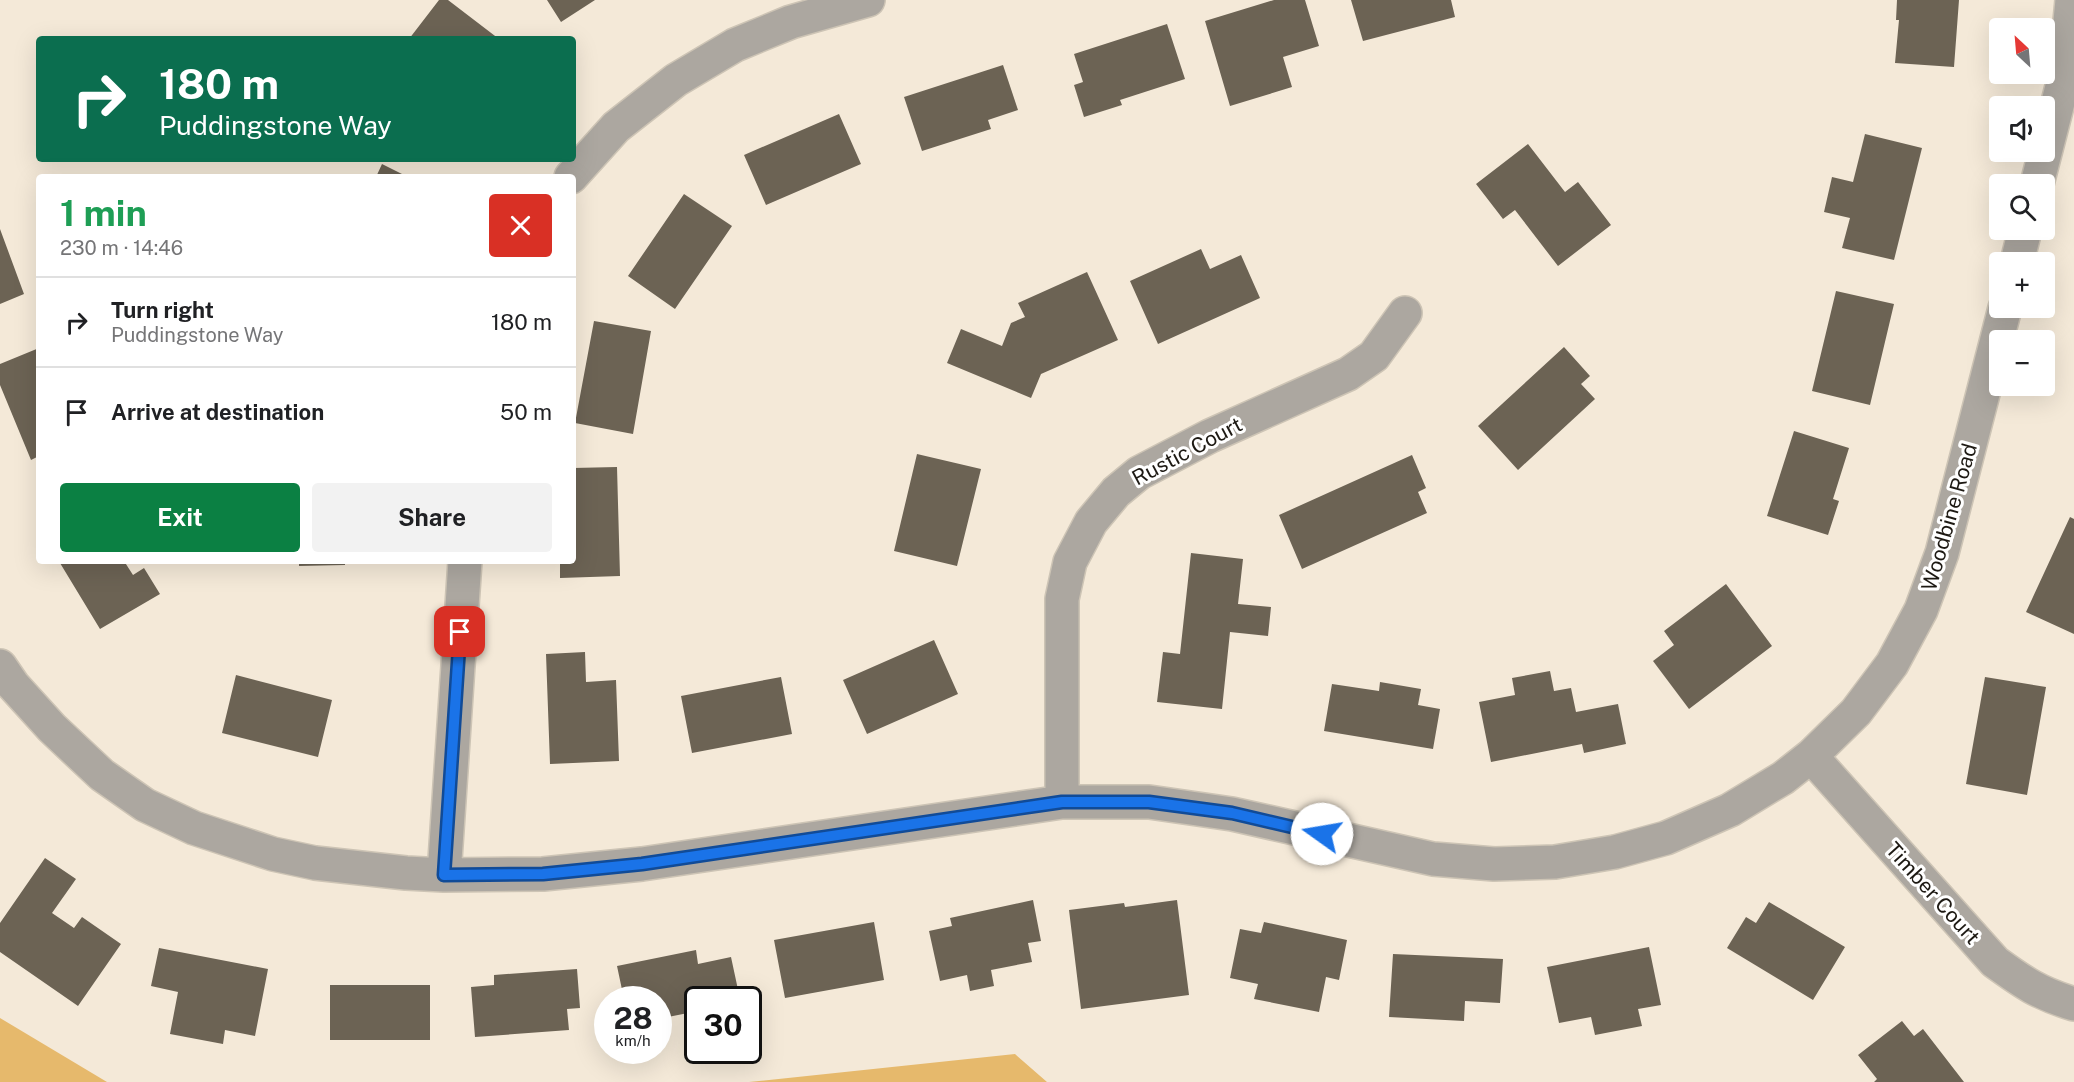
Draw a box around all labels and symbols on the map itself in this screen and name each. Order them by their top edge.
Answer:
north arrow [1989,18,2055,84]
street label: Rustic Court [1128,412,1246,490]
street label: Woodbine Road [1916,440,1982,594]
pin [434,606,485,657]
position arrow [1290,802,1354,866]
street label: Timber Court [1881,837,1985,949]
speed limit sign: 30 [684,986,762,1064]

